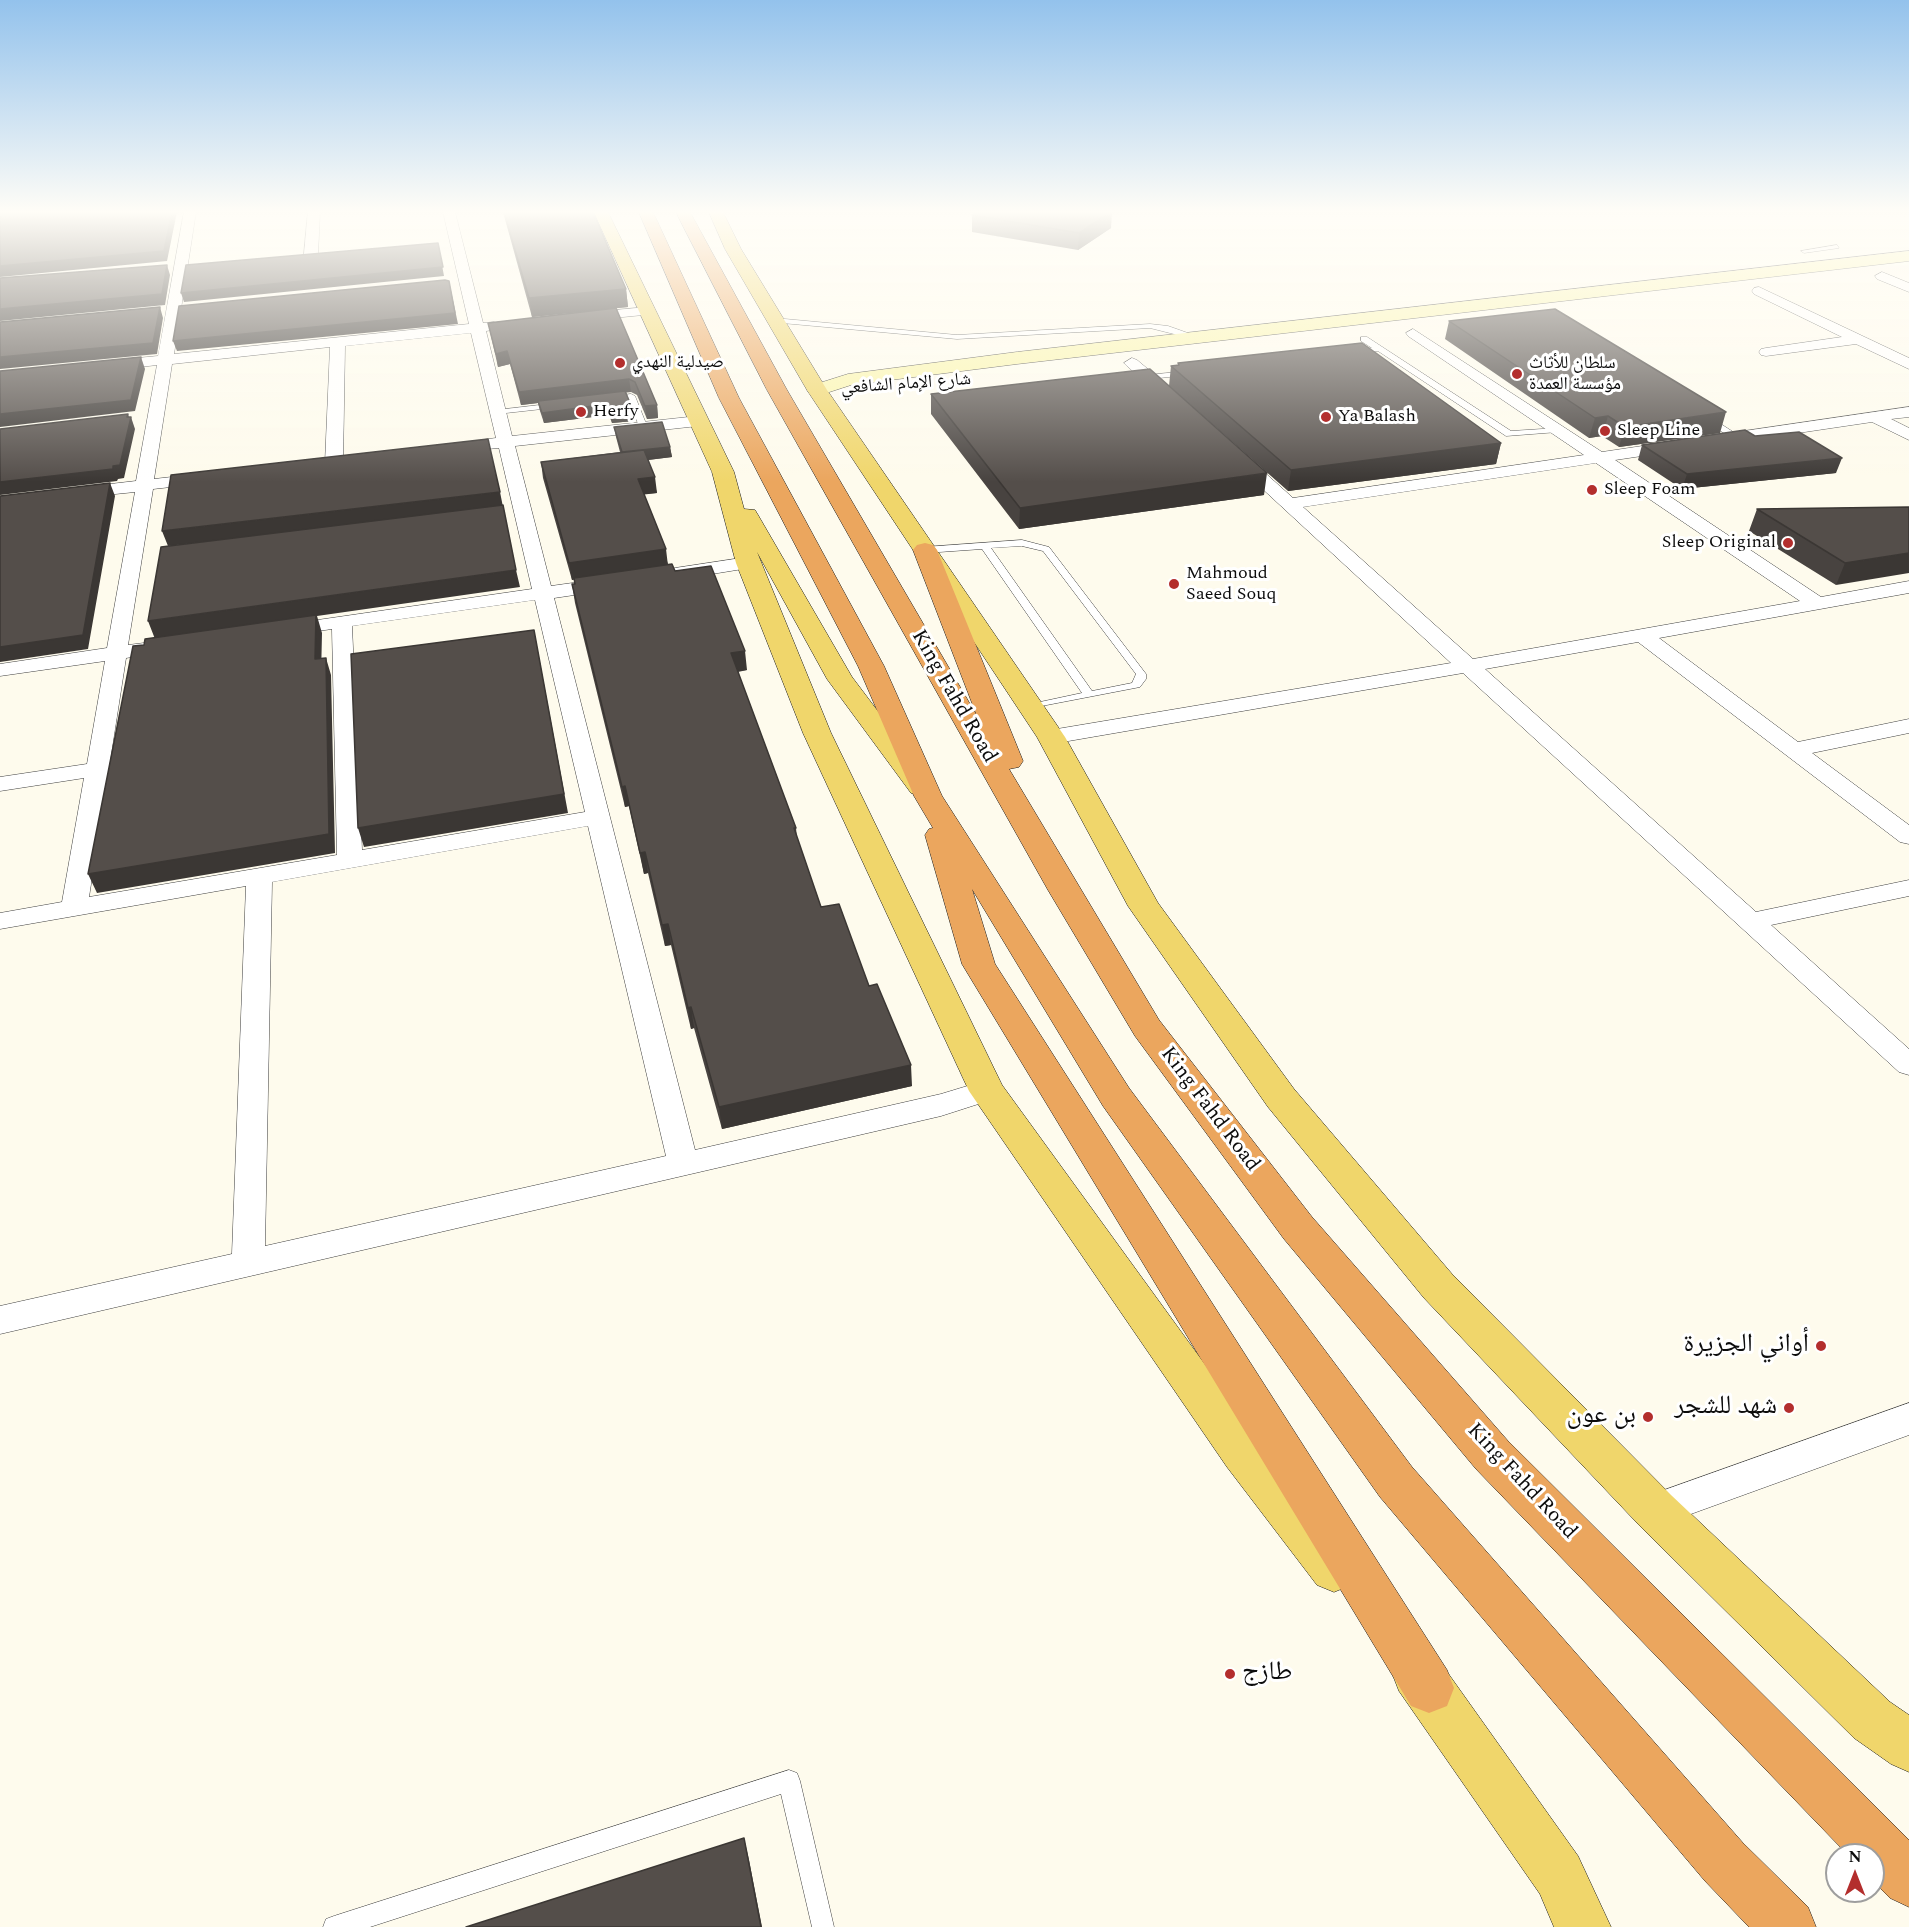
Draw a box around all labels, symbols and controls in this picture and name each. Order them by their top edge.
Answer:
place label: صيدلية النهدي [632,352,724,374]
place label: سلطان للأثاث مؤسسة العمدة [1529,353,1621,395]
marker: صيدلية النهدي [613,356,627,370]
marker: سلطان للأثاث مؤسسة العمدة [1510,367,1524,381]
street label: شارع الإمام الشافعي [840,370,972,400]
place label: Herfy [593,401,638,423]
marker: Herfy [574,405,588,419]
place label: Ya Balash [1338,406,1416,428]
marker: Ya Balash [1319,410,1333,424]
place label: Sleep Line [1617,420,1700,442]
marker: Sleep Line [1598,424,1612,438]
place label: Sleep Foam [1604,479,1696,501]
marker: Sleep Foam [1585,483,1599,497]
place label: Sleep Original [1662,532,1776,554]
marker: Sleep Original [1781,536,1795,550]
place label: Mahmoud Saeed Souq [1186,563,1276,606]
marker: Mahmoud Saeed Souq [1167,577,1181,591]
street label: King Fahd Road [905,626,1001,768]
street label: King Fahd Road [1154,1043,1264,1177]
place label: أواني الجزيرة [1683,1330,1809,1362]
marker: أواني الجزيرة [1814,1339,1828,1353]
place label: شهد للشجر [1674,1392,1777,1424]
place label: بن عون [1567,1401,1636,1433]
marker: شهد للشجر [1782,1401,1796,1415]
marker: بن عون [1641,1410,1655,1424]
street label: King Fahd Road [1461,1419,1581,1545]
place label: طازج [1242,1658,1292,1690]
marker: طازج [1223,1667,1237,1681]
north arrow [1825,1843,1885,1903]
text: N [1848,1845,1862,1869]

